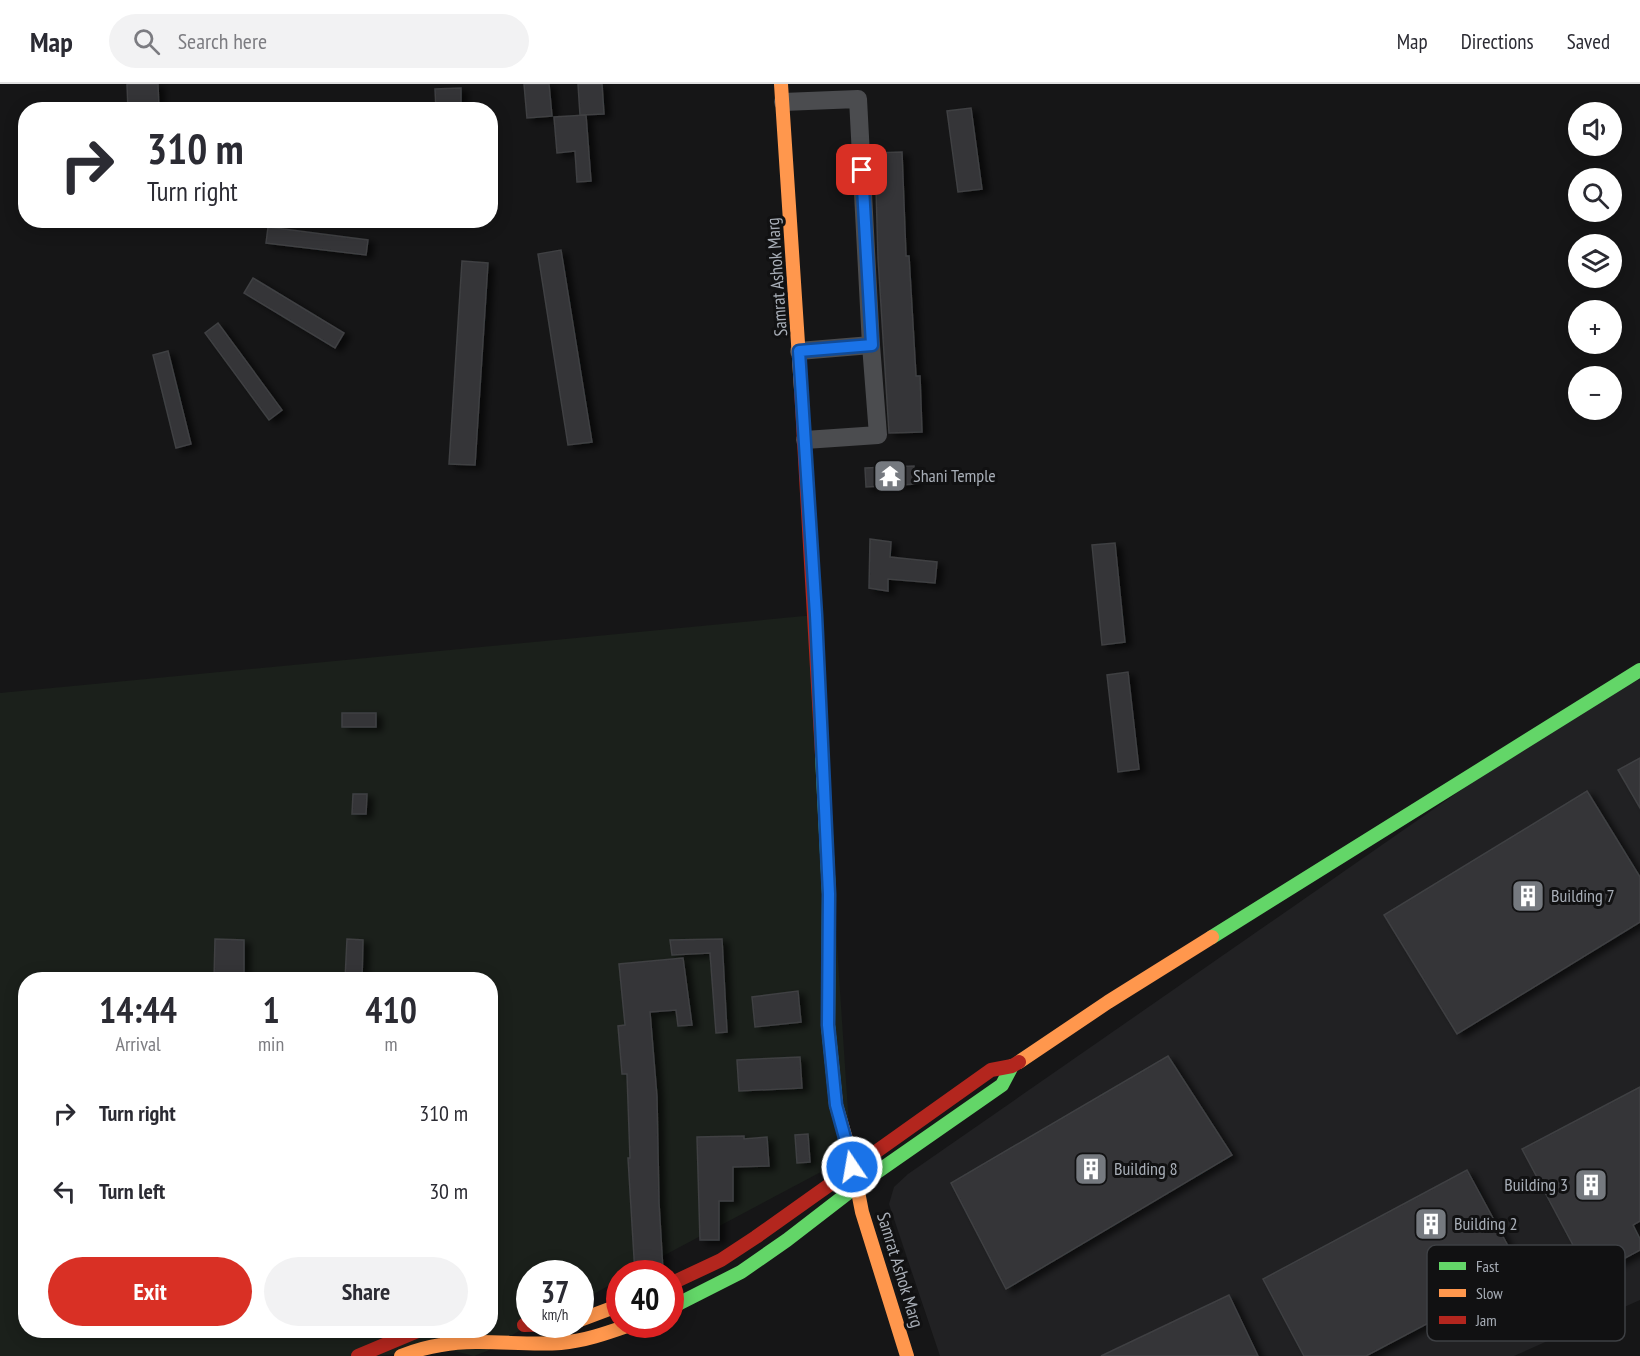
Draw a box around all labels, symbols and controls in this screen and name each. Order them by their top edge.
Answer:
search box [109,14,529,68]
text: Map [30,23,73,60]
icon: search [130,25,163,58]
text: Search here [178,27,267,55]
text: Map [1397,28,1428,55]
text: Directions [1461,28,1534,55]
text: Saved [1567,28,1610,55]
map controls [1568,102,1622,420]
button: sound [1568,102,1622,156]
text: 310 m [147,121,244,176]
icon: right [48,126,126,204]
pin [836,144,887,195]
icon: arrive [845,153,878,186]
button: search [1568,168,1622,222]
text: Turn right [147,174,238,208]
street label: Samrat Ashok Marg [761,217,792,337]
button: layers [1568,234,1622,288]
button: + [1568,300,1622,354]
button: − [1568,366,1622,420]
temple icon: Shani Temple [872,458,908,494]
place label: Shani Temple [913,464,996,487]
building icon: Building 7 [1510,878,1546,914]
place label: Building 7 [1551,884,1615,907]
text: 14:44 [99,986,177,1033]
text: 1 [262,986,280,1033]
text: 410 [365,986,417,1033]
text: Arrival [115,1031,161,1057]
text: min [258,1031,284,1057]
text: m [385,1031,398,1057]
icon: right [48,1097,81,1130]
text: Turn right [99,1099,176,1127]
text: 310 m [419,1099,468,1127]
position arrow [820,1135,884,1199]
building icon: Building 8 [1073,1151,1109,1187]
place label: Building 8 [1114,1157,1178,1180]
building icon: Building 3 [1573,1167,1609,1203]
place label: Building 3 [1504,1173,1568,1196]
icon: left [48,1175,81,1208]
text: Turn left [99,1177,165,1205]
text: 30 m [429,1177,468,1205]
building icon: Building 2 [1413,1206,1449,1242]
street label: Samrat Ashok Marg [872,1210,929,1330]
place label: Building 2 [1454,1212,1518,1235]
legend [1427,1245,1625,1341]
text: Fast [1476,1256,1499,1276]
button: Exit [48,1257,252,1326]
button: Share [264,1257,468,1326]
speed limit sign: 40 [606,1260,684,1338]
text: 37 [541,1272,569,1311]
text: Slow [1476,1283,1503,1303]
text: km/h [542,1305,568,1324]
text: Jam [1475,1310,1497,1330]

